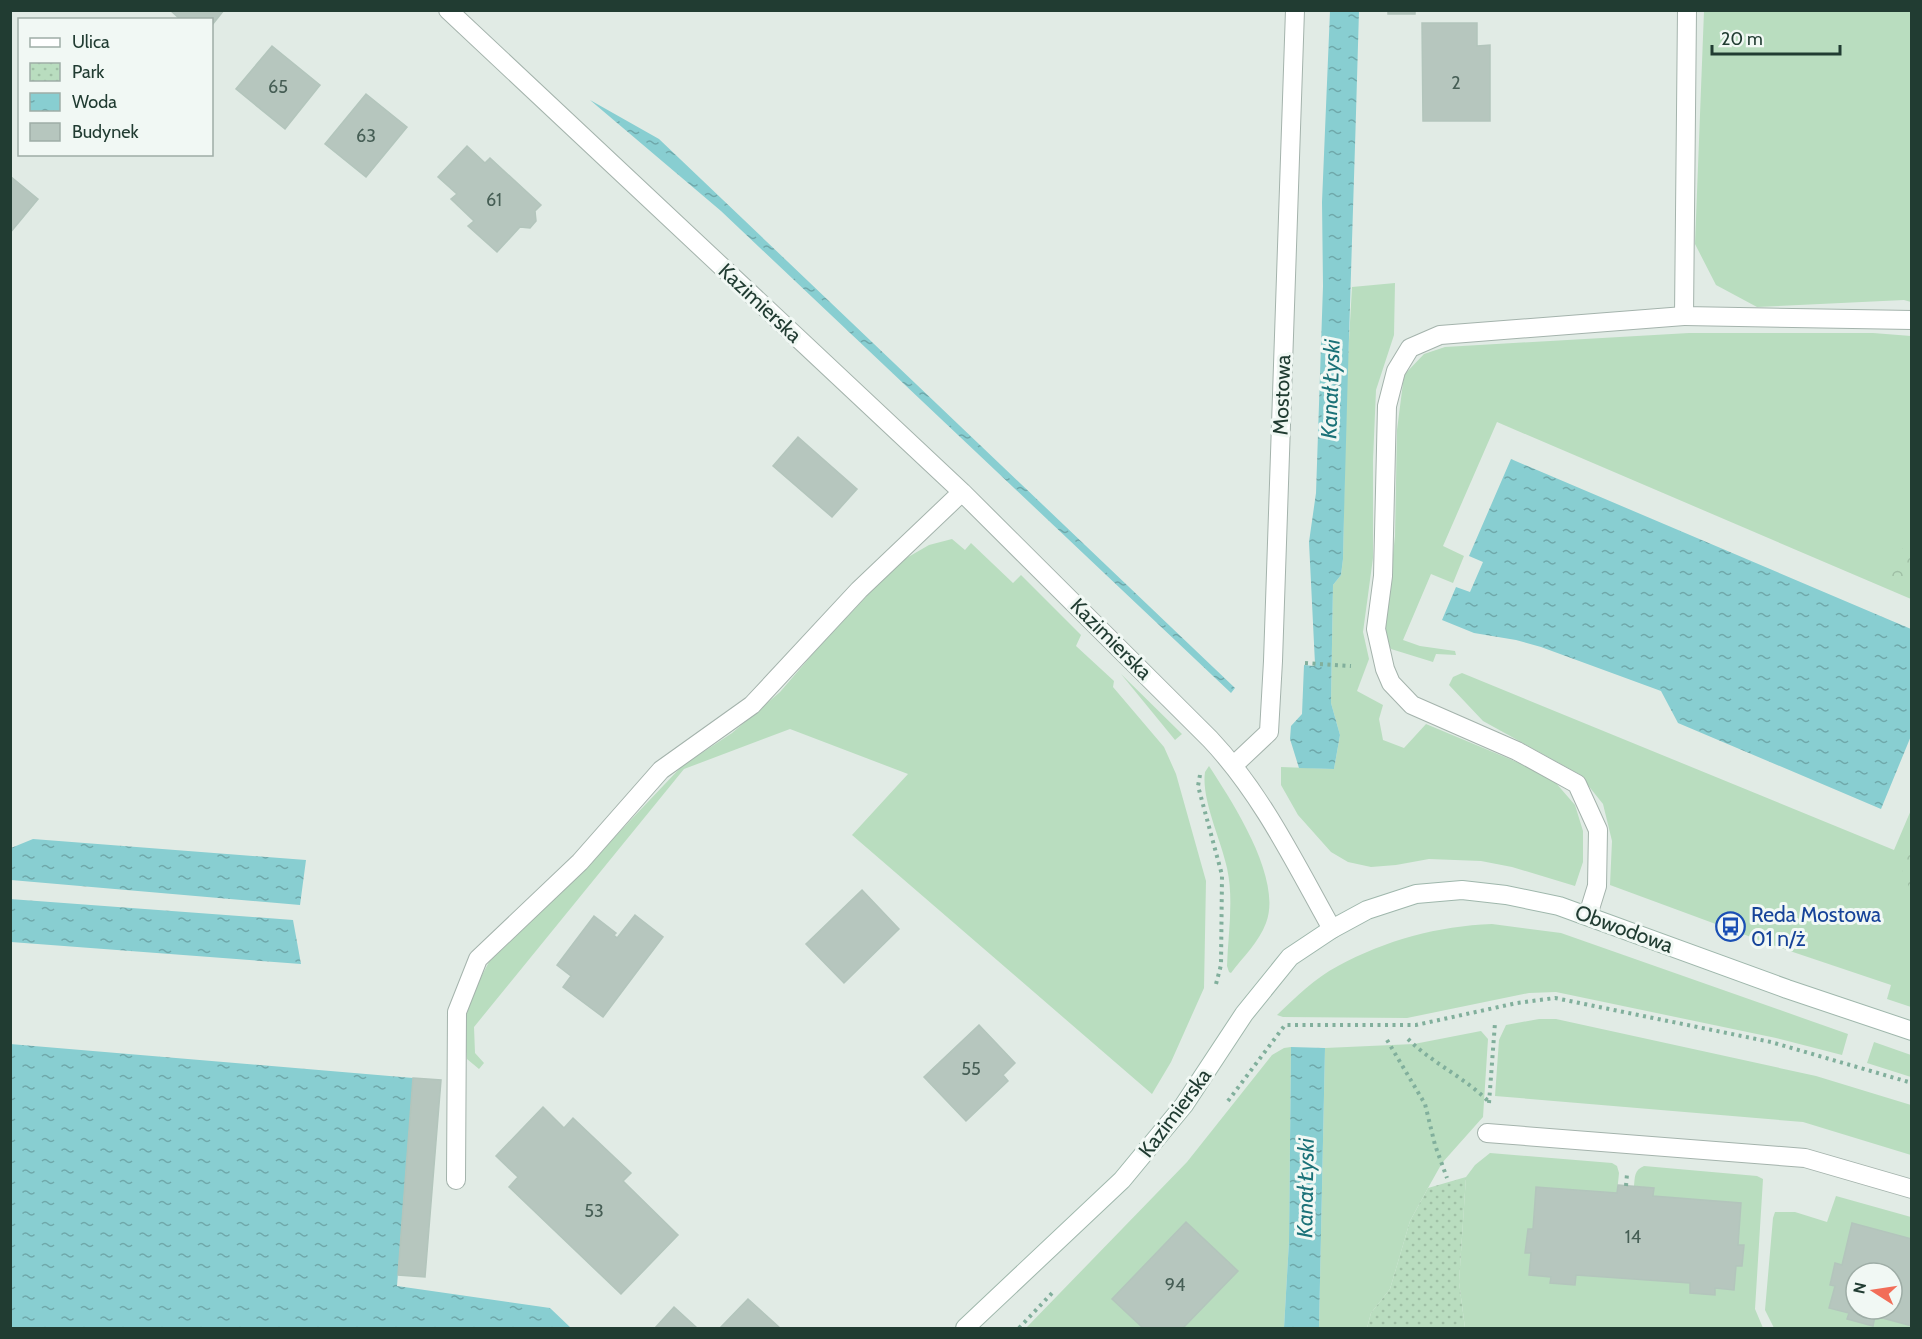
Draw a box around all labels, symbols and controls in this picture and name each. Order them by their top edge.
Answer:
legend [18,18,213,156]
scale bar [1712,18,1840,56]
text: 20 m [1721,28,1763,50]
text: Ulica [72,31,110,53]
text: Park [72,61,105,83]
house number: 2 [1451,72,1461,94]
house number: 65 [268,76,288,98]
text: Woda [72,91,117,113]
text: Budynek [72,121,139,143]
house number: 63 [356,125,376,147]
house number: 61 [486,189,502,211]
street label: Kazimierska [714,258,807,347]
water label: Kanał Łyski [1315,338,1346,439]
street label: Mostowa [1268,354,1295,436]
street label: Kazimierska [1066,593,1157,684]
street label: Obwodowa [1572,899,1677,958]
place label: Reda Mostowa 01 n/ż [1751,902,1881,951]
bus stop icon: Reda Mostowa 01 n/ż [1714,911,1746,943]
house number: 55 [961,1058,981,1080]
street label: Kazimierska [1133,1063,1216,1162]
water label: Kanał Łyski [1291,1138,1320,1238]
house number: 53 [584,1200,604,1222]
house number: 14 [1625,1226,1641,1248]
north arrow [1844,1261,1904,1321]
house number: 94 [1165,1274,1185,1296]
text: N [1849,1280,1870,1295]

